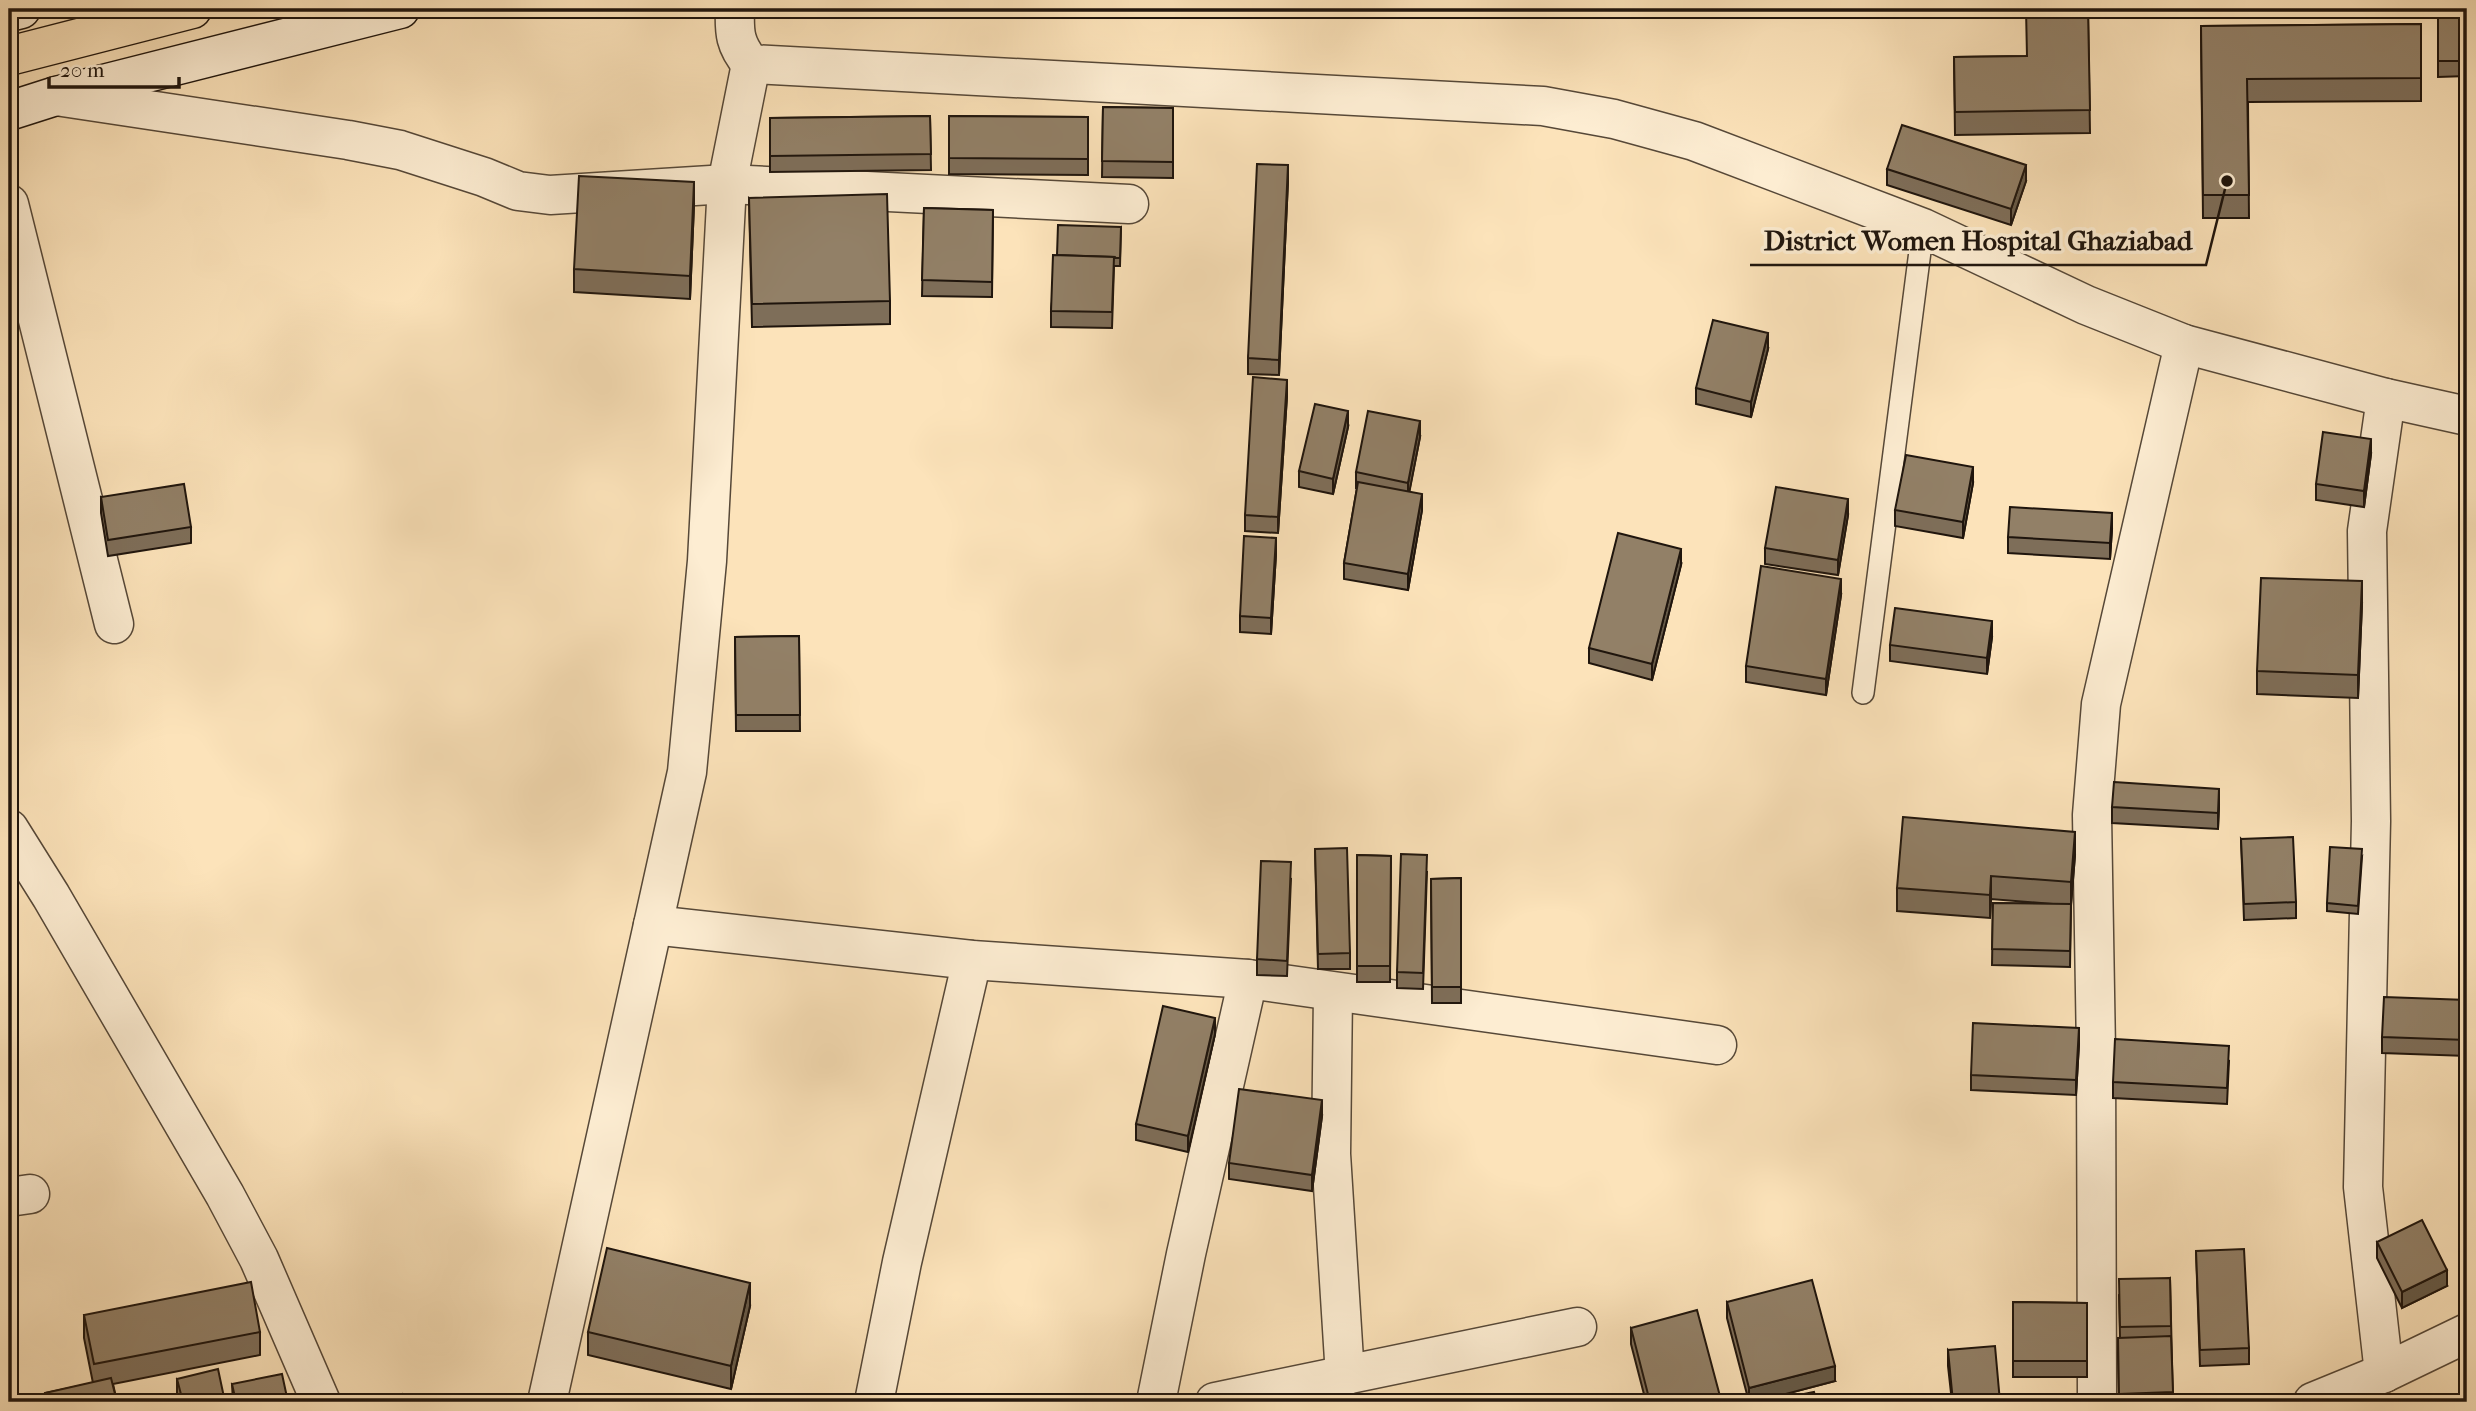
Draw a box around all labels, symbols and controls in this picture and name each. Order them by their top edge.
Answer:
scale bar [49,46,178,90]
text: 20 m [60,58,105,82]
callout: District Women Hospital Ghaziabad [1750,216,2206,265]
text: District Women Hospital Ghaziabad [1764,224,2193,257]

